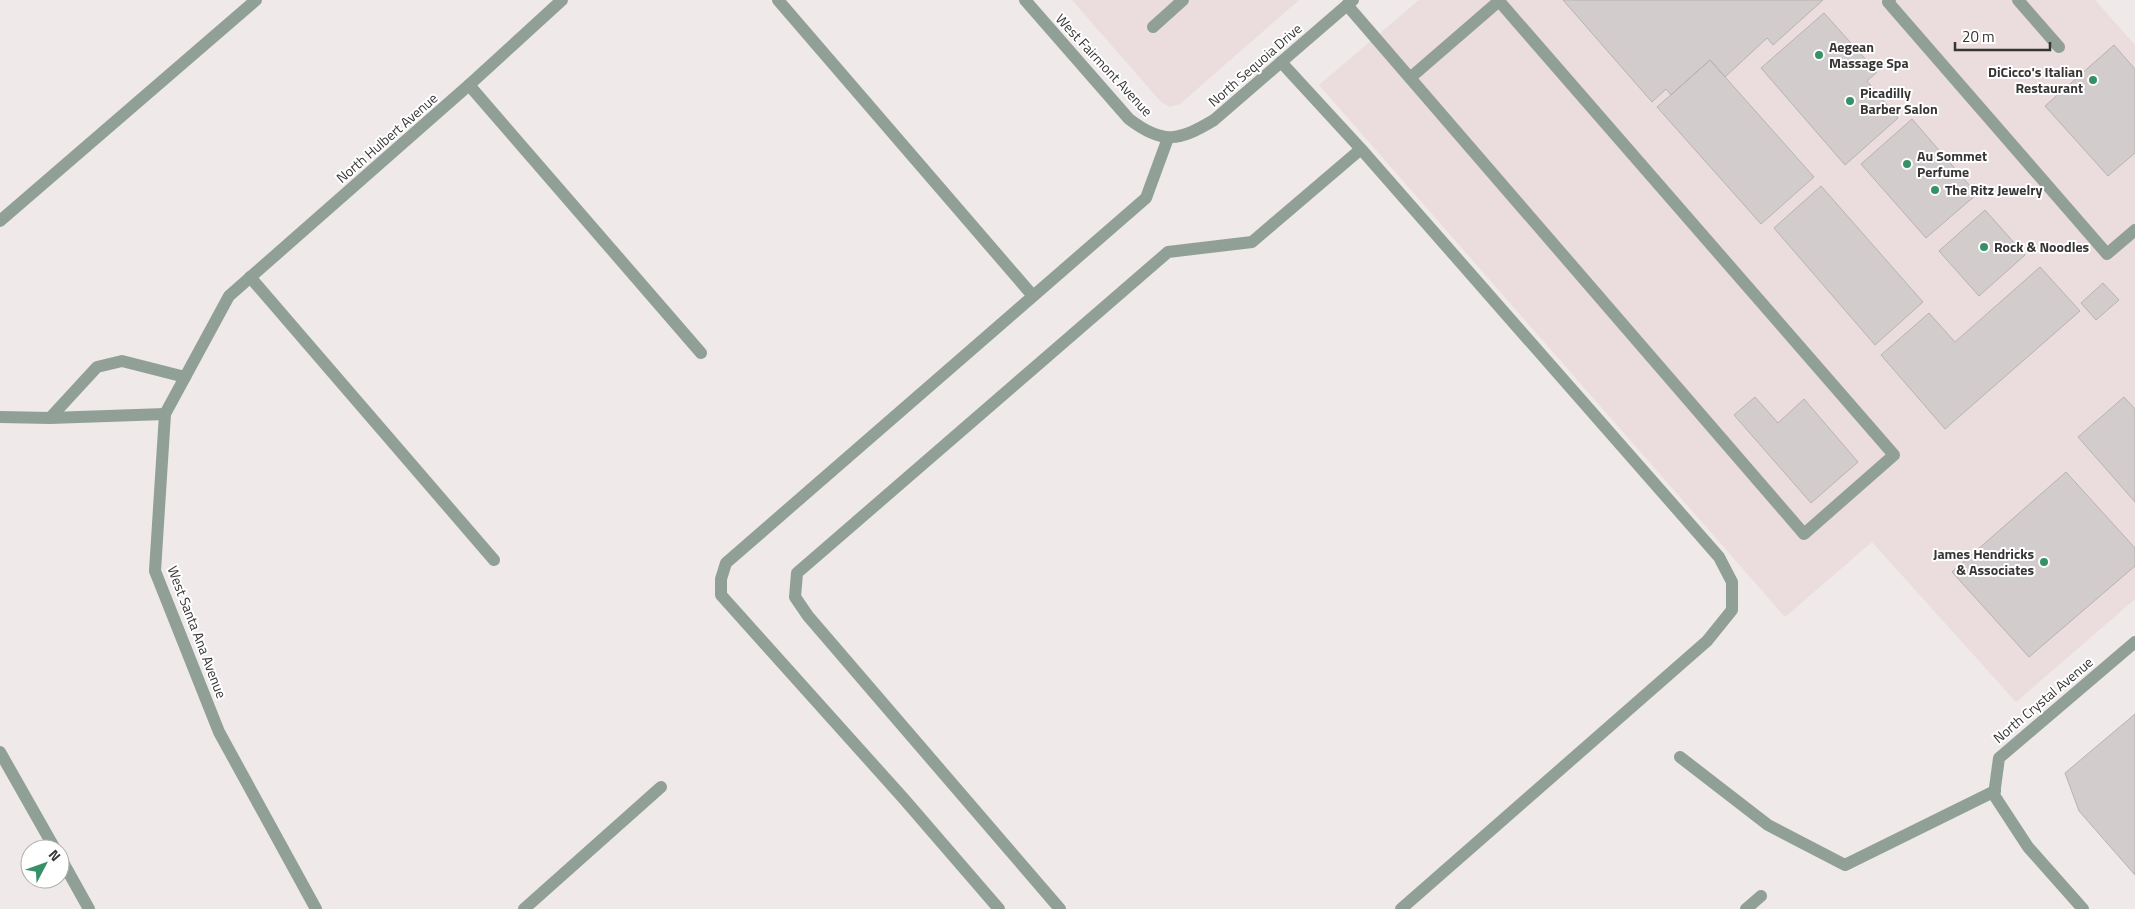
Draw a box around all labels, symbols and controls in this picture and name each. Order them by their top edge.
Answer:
street label: West Fairmont Avenue [1051,9,1158,121]
street label: North Sequoia Drive [1203,18,1306,111]
scale bar [1955,20,2050,52]
text: 20 m [1962,25,1995,48]
place label: Aegean Massage Spa [1829,36,1909,73]
marker: Aegean Massage Spa [1813,49,1825,61]
place label: DiCicco's Italian Restaurant [1988,61,2083,98]
marker: DiCicco's Italian Restaurant [2087,74,2099,86]
place label: Picadilly Barber Salon [1860,82,1938,119]
street label: North Hulbert Avenue [331,88,442,188]
marker: Picadilly Barber Salon [1844,95,1856,107]
place label: Au Sommet Perfume [1917,145,1987,182]
marker: Au Sommet Perfume [1901,158,1913,170]
place label: The Ritz Jewelry [1945,179,2042,200]
marker: The Ritz Jewelry [1929,184,1941,196]
place label: Rock & Noodles [1994,236,2090,257]
marker: Rock & Noodles [1978,241,1990,253]
place label: James Hendricks & Associates [1933,543,2034,580]
marker: James Hendricks & Associates [2038,556,2050,568]
street label: West Santa Ana Avenue [162,562,232,701]
street label: North Crystal Avenue [1988,651,2097,748]
north arrow [20,839,70,889]
text: N [44,845,66,866]

